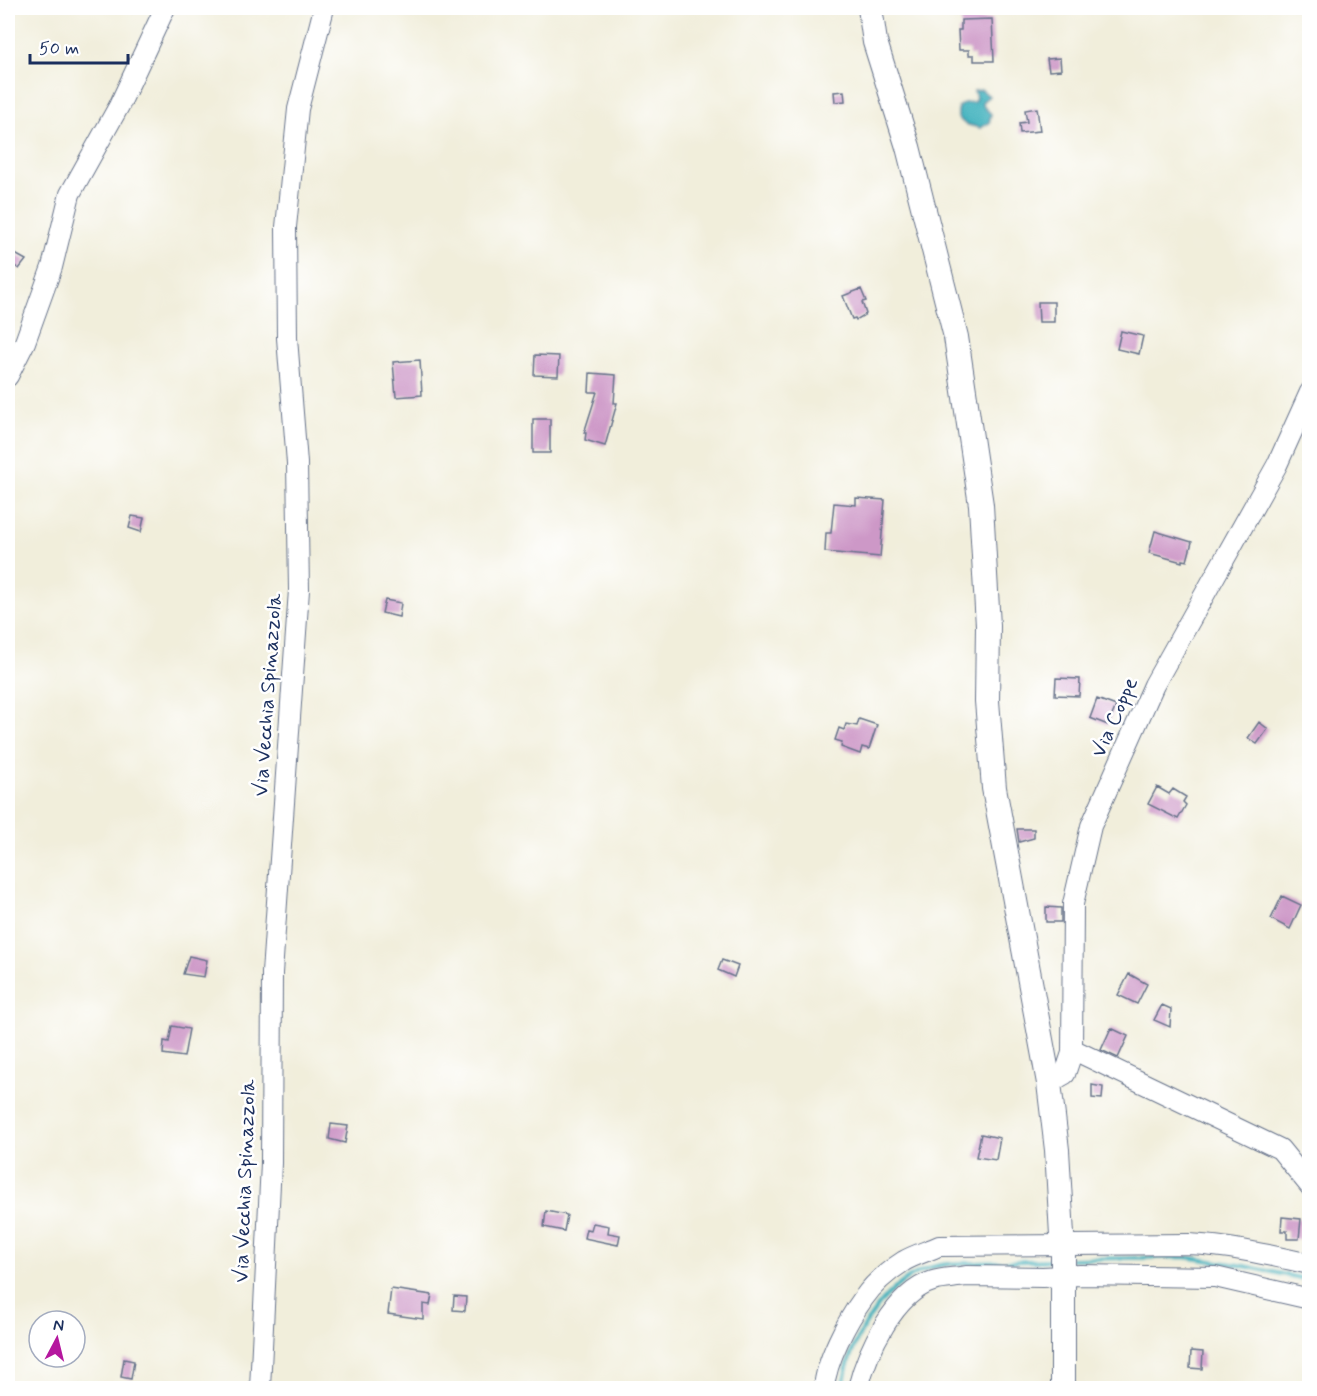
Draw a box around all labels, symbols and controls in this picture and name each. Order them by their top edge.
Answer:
scale bar [30,27,128,65]
text: 50 m [39,37,79,61]
street label: Via Vecchia Spinazzola [247,592,289,798]
street label: Via Coppe [1085,673,1145,762]
street label: Via Vecchia Spinazzola [227,1078,263,1283]
north arrow [27,1309,87,1369]
text: N [52,1315,65,1337]

